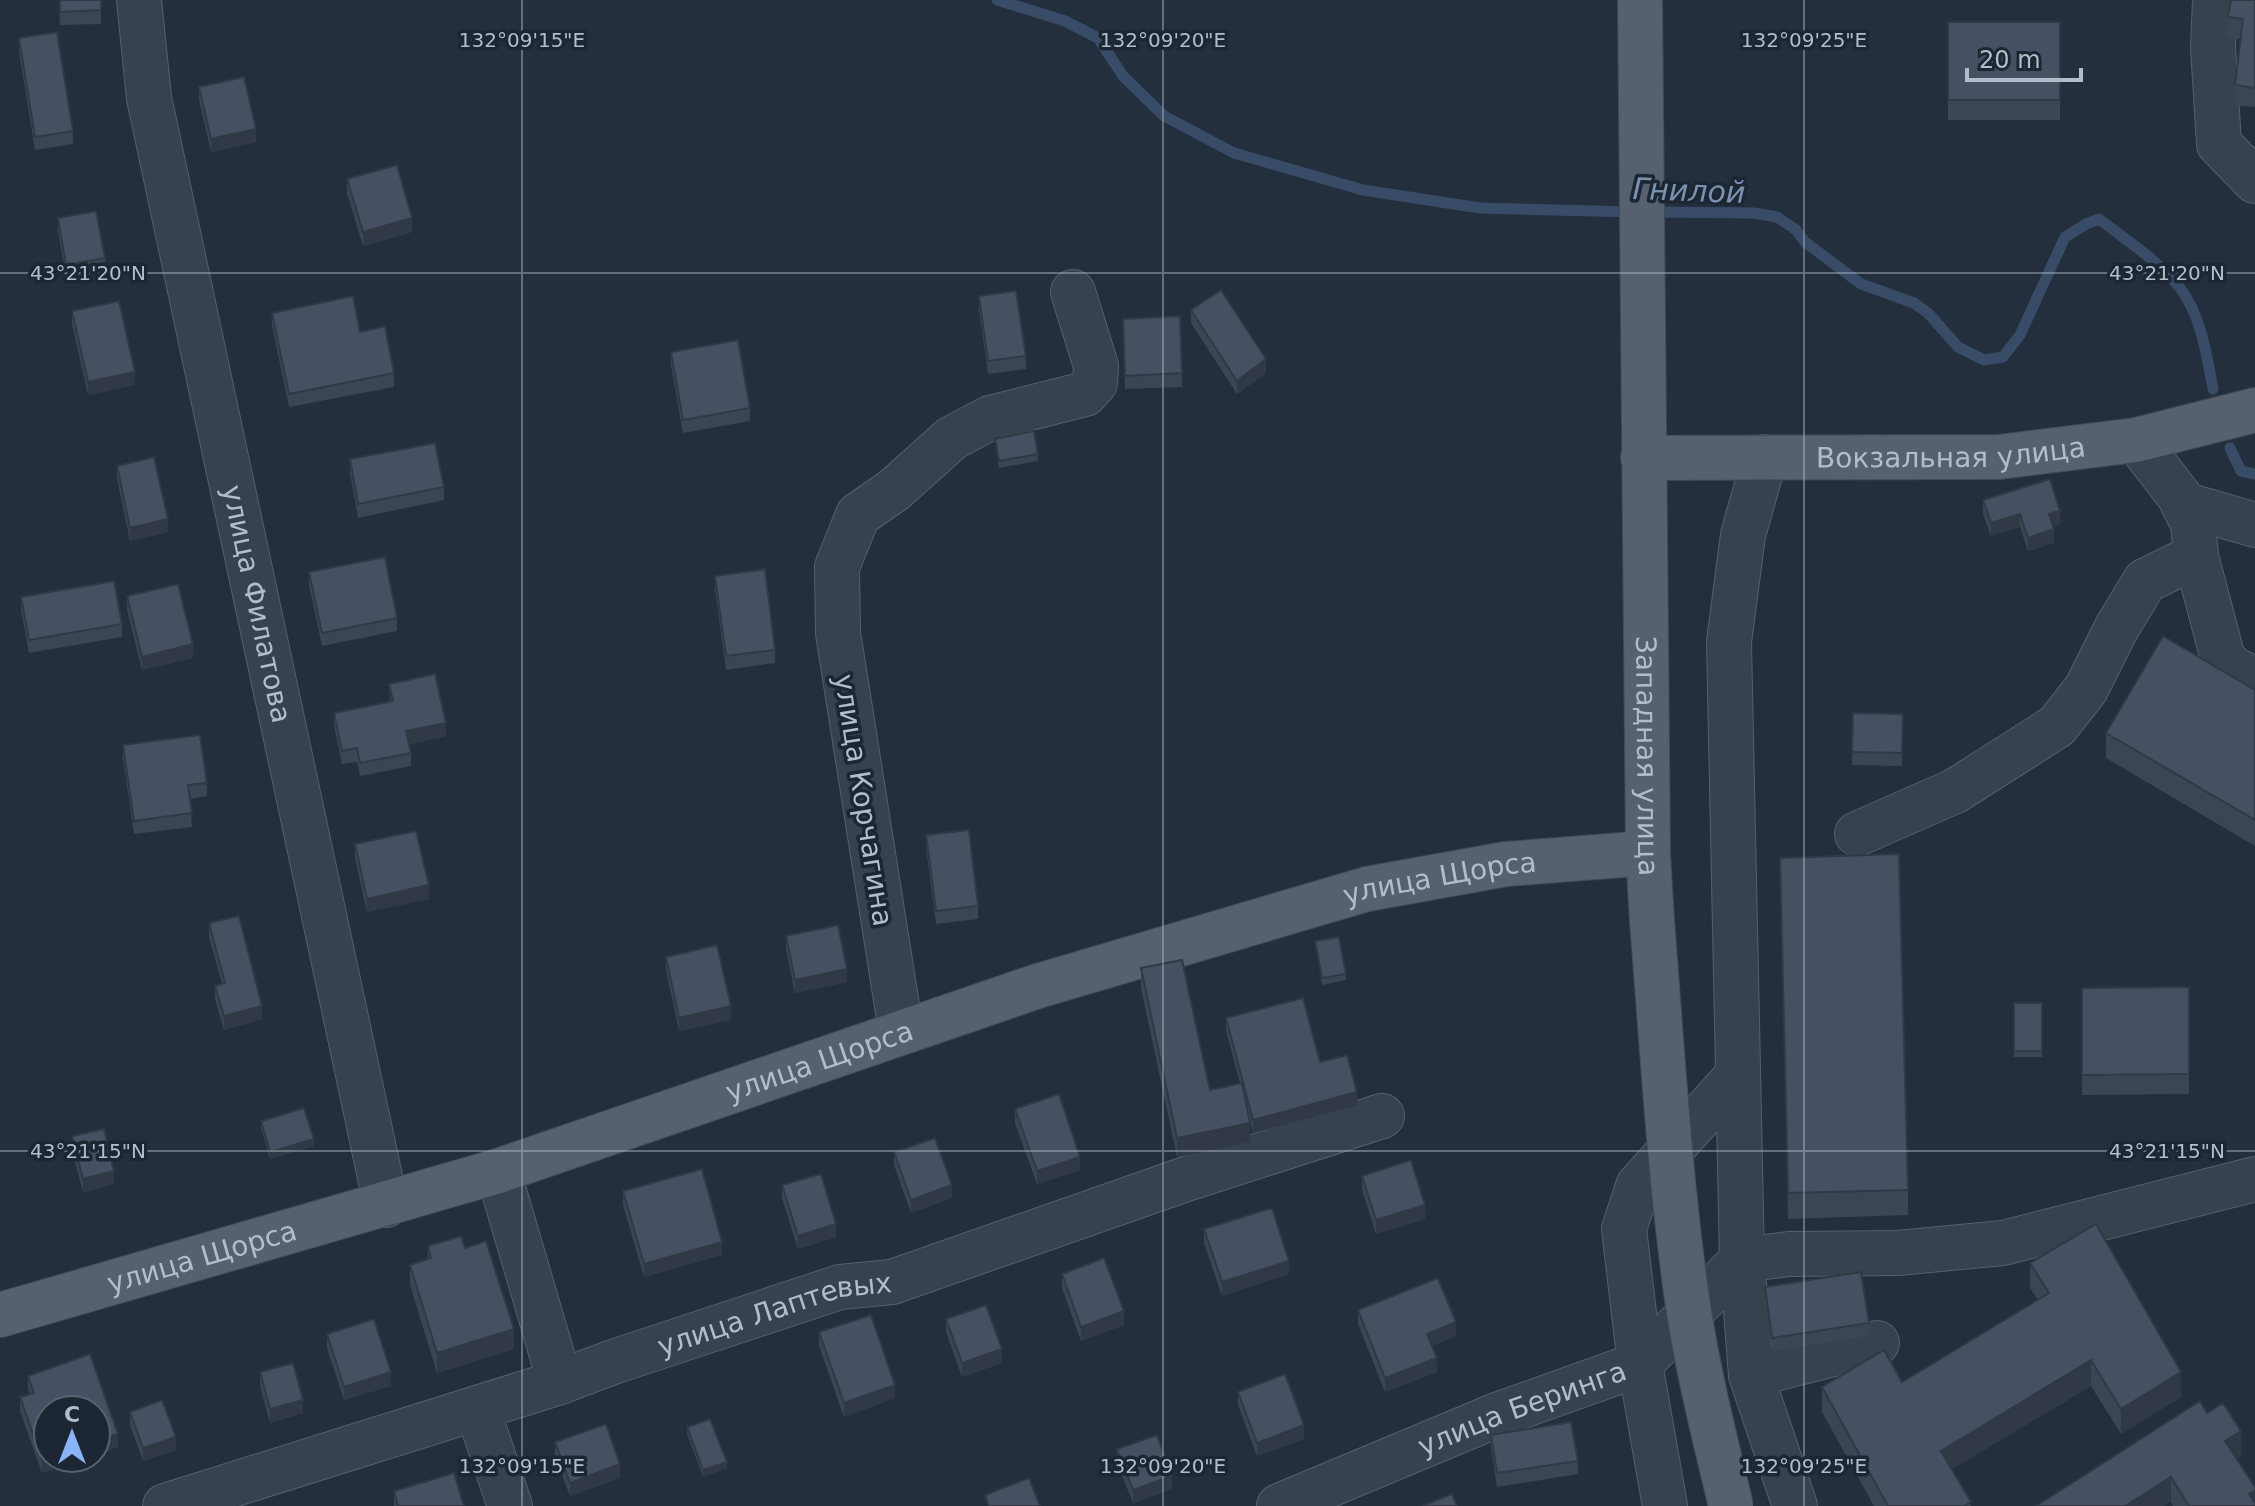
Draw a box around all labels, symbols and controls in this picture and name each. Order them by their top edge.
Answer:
text: 132°09'15"E [459,28,585,52]
text: 132°09'20"E [1100,28,1226,52]
text: 132°09'25"E [1741,28,1867,52]
scale bar [1967,32,2081,82]
text: 20 m [1979,46,2041,74]
water label: Гнилой [1632,171,1746,210]
text: 43°21'20"N [30,261,146,285]
text: 43°21'20"N [2109,261,2225,285]
street label: Вокзальная улица [1816,430,2087,475]
street label: улица Филатова [215,482,298,726]
street label: Западная улица [1629,636,1665,877]
street label: улица Корчагина [827,672,900,928]
street label: улица Щорса [1339,846,1538,912]
street label: улица Щорса [721,1014,917,1109]
text: 43°21'15"N [30,1139,146,1163]
text: 43°21'15"N [2109,1139,2225,1163]
street label: улица Щорса [103,1214,301,1300]
street label: улица Лаптевых [653,1266,893,1363]
street label: улица Беринга [1413,1354,1631,1463]
north arrow [32,1394,112,1474]
text: С [64,1402,80,1427]
text: 132°09'15"E [459,1454,585,1478]
text: 132°09'20"E [1100,1454,1226,1478]
text: 132°09'25"E [1741,1454,1867,1478]

